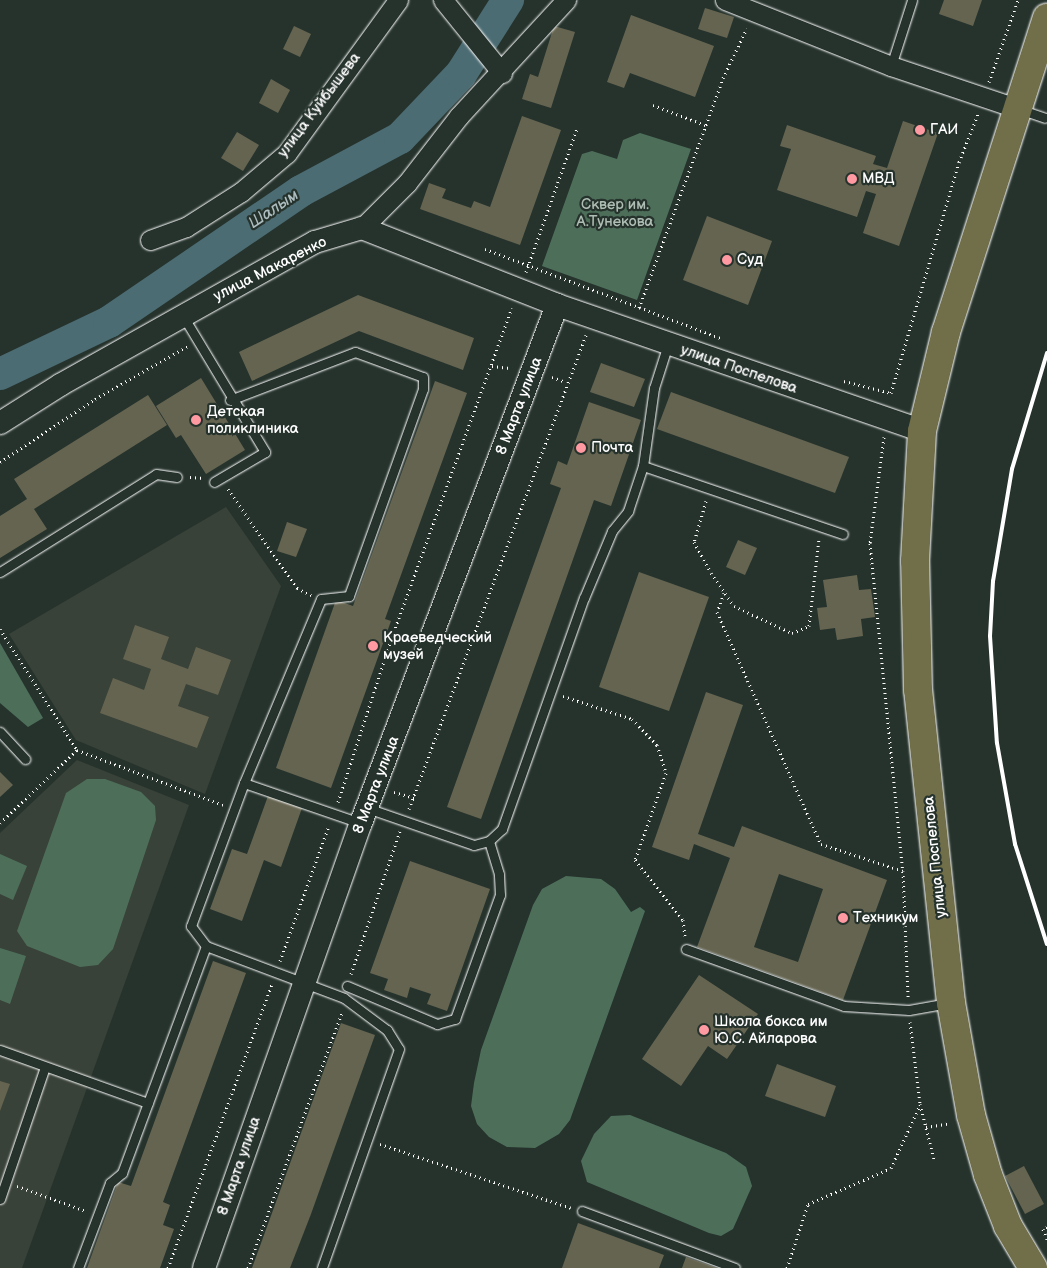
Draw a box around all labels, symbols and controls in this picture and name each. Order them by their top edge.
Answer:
street label: улица Куйбышева [274,49,364,161]
place label: ГАИ [930,121,958,139]
marker: ГАИ [914,124,926,136]
place label: МВД [862,170,895,188]
marker: МВД [846,173,858,185]
water label: Шалым [245,186,303,234]
park label: Сквер им. А.Тунекова [577,195,653,230]
street label: улица Макаренко [210,233,330,305]
place label: Суд [737,251,763,269]
marker: Суд [721,254,733,266]
street label: улица Поспелова [678,341,800,397]
street label: 8 Марта улица [492,354,546,458]
place label: Детская поликлиника [207,402,299,437]
marker: Детская поликлиника [189,413,203,427]
place label: Почта [591,439,633,457]
marker: Почта [575,442,587,454]
place label: Краеведческий музей [383,628,492,663]
marker: Краеведческий музей [367,640,379,652]
street label: 8 Марта улица [349,733,403,837]
street label: улица Поспелова [920,795,950,919]
place label: Техникум [853,909,918,927]
marker: Техникум [837,912,849,924]
place label: Школа бокса им Ю.С. Айларова [714,1012,828,1047]
marker: Школа бокса им Ю.С. Айларова [698,1024,710,1036]
street label: 8 Марта улица [214,1114,264,1218]

